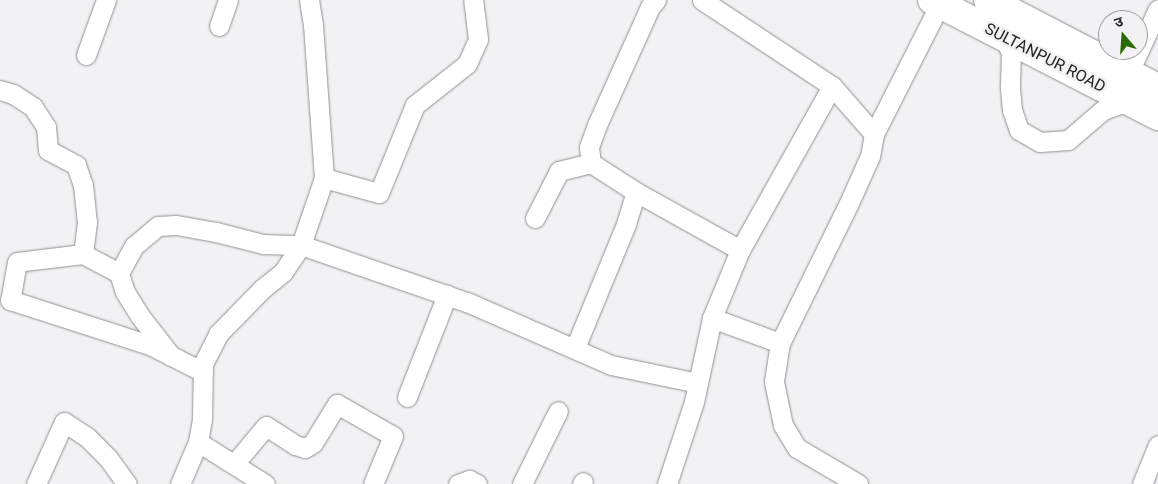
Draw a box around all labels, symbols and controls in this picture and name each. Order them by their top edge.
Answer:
north arrow [1098,10,1148,60]
text: उ [1112,13,1125,31]
street label: SULTANPUR ROAD [981,19,1109,97]

